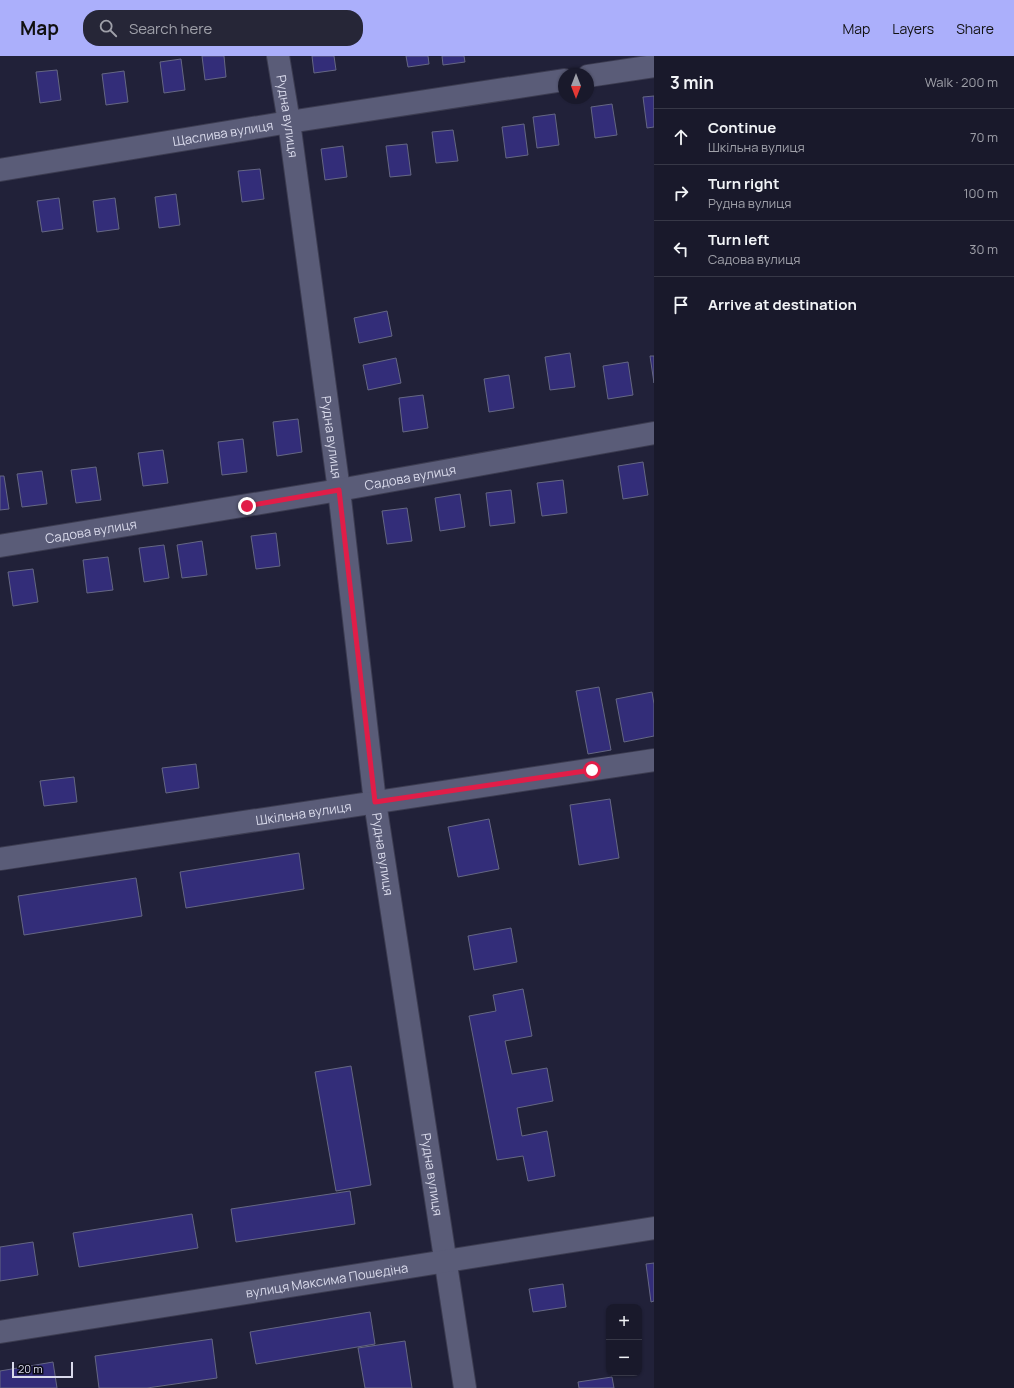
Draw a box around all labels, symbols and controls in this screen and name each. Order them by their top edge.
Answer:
search box [83,10,363,46]
text: Map [20,15,59,41]
icon: search [97,17,119,39]
text: Search here [129,18,212,39]
text: Map [842,19,870,38]
text: Layers [892,19,934,38]
text: Share [956,19,994,38]
north arrow [558,68,594,104]
text: 3 min [670,71,714,94]
text: Walk · 200 m [925,73,998,91]
street label: Рудна вулиця [272,74,303,159]
street label: Щаслива вулиця [171,116,275,150]
text: Continue [708,117,776,138]
icon: ahead [670,126,692,148]
text: 70 m [970,128,998,146]
text: Шкільна вулиця [708,138,805,156]
text: Turn right [708,173,779,194]
icon: right [670,182,692,204]
text: 100 m [963,184,998,202]
text: Рудна вулиця [708,194,791,212]
text: Turn left [708,229,770,250]
icon: left [670,238,692,260]
text: 30 m [969,240,998,258]
text: Садова вулиця [708,250,800,268]
icon: arrive [670,294,692,316]
text: Arrive at destination [708,294,857,315]
street label: Рудна вулиця [317,395,346,480]
street label: Садова вулиця [363,460,457,494]
route end [238,497,256,515]
street label: Садова вулиця [44,515,138,547]
route start [583,761,601,779]
street label: Шкільна вулиця [254,797,353,829]
street label: Рудна вулиця [368,811,398,897]
street label: Рудна вулиця [417,1132,447,1217]
street label: вулиця Максима Пошедіна [244,1258,409,1302]
map controls [606,1304,642,1376]
button: + [606,1304,642,1340]
button: − [606,1340,642,1376]
scale bar [12,1360,73,1379]
text: 20 m [18,1361,43,1376]

